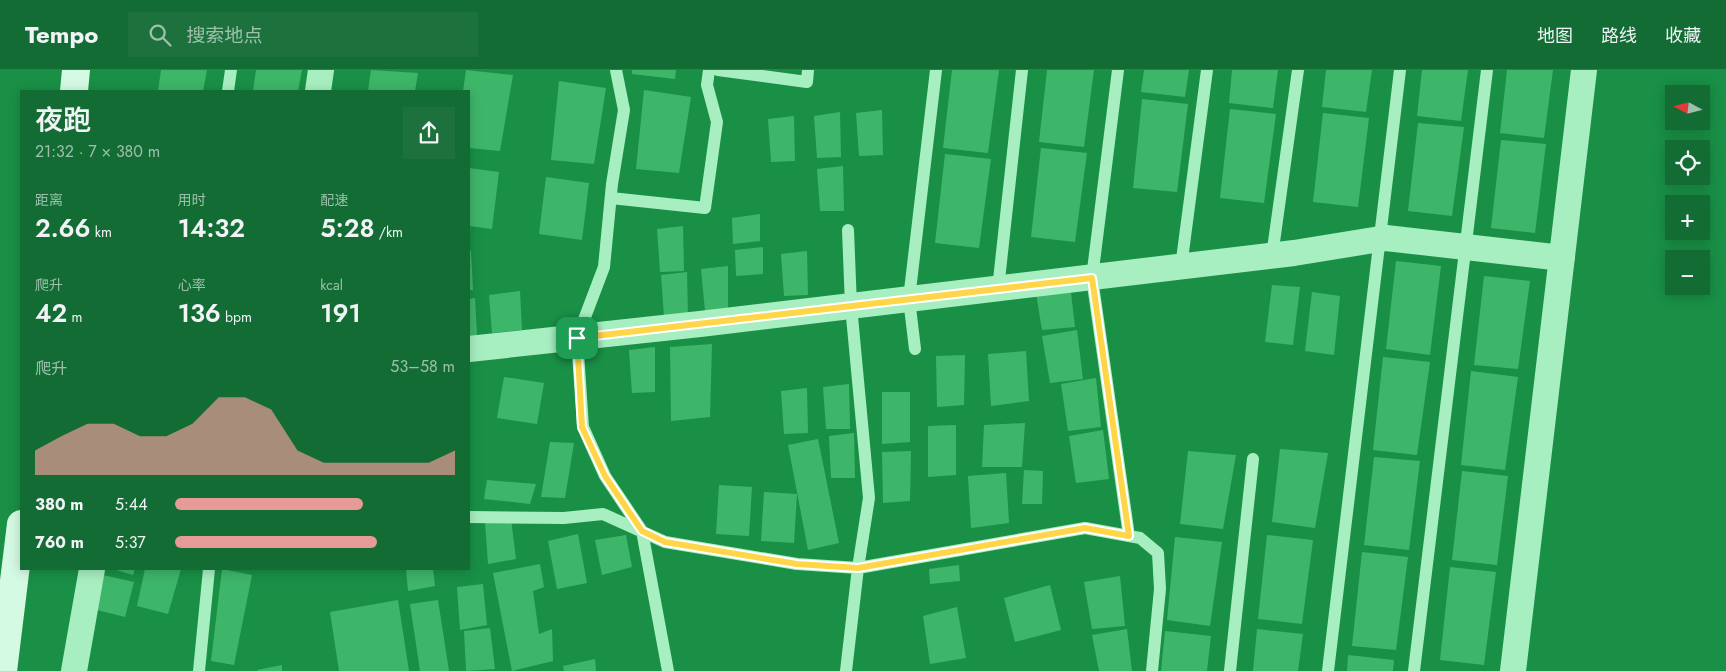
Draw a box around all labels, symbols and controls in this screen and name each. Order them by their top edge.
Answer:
search box [128,12,478,57]
text: Tempo [25,17,98,52]
icon: search [146,21,174,49]
text: 搜索地点 [186,22,262,49]
text: 地图 [1537,23,1573,49]
text: 路线 [1601,23,1637,49]
text: 收藏 [1665,23,1701,49]
north arrow [1665,85,1710,130]
map controls [1665,85,1710,295]
text: 夜跑 [35,100,91,141]
button: share [403,107,455,159]
text: 21:32 · 7 × 380 m [35,140,160,163]
button: locate [1665,140,1710,185]
text: 距离 [35,190,63,210]
text: 用时 [178,190,206,210]
text: 配速 [320,190,348,210]
button: + [1665,195,1710,240]
text: 2.66 [35,210,91,246]
text: 14:32 [178,210,245,246]
text: 5:28 [320,210,374,246]
text: km [91,222,112,242]
text: /km [374,222,403,242]
button: − [1665,250,1710,295]
text: 爬升 [35,275,63,295]
text: 心率 [178,275,206,295]
text: kcal [320,275,343,295]
text: 42 [35,295,67,331]
text: 136 [178,295,221,331]
text: 191 [320,295,361,331]
text: m [67,307,82,327]
text: bpm [221,307,252,327]
pin [556,317,598,359]
icon: arrive [563,324,591,352]
text: 53–58 m [390,355,455,378]
text: 爬升 [35,357,67,380]
text: 380 m [35,493,83,516]
text: 5:44 [115,493,147,516]
text: 760 m [35,531,84,554]
text: 5:37 [115,531,146,554]

